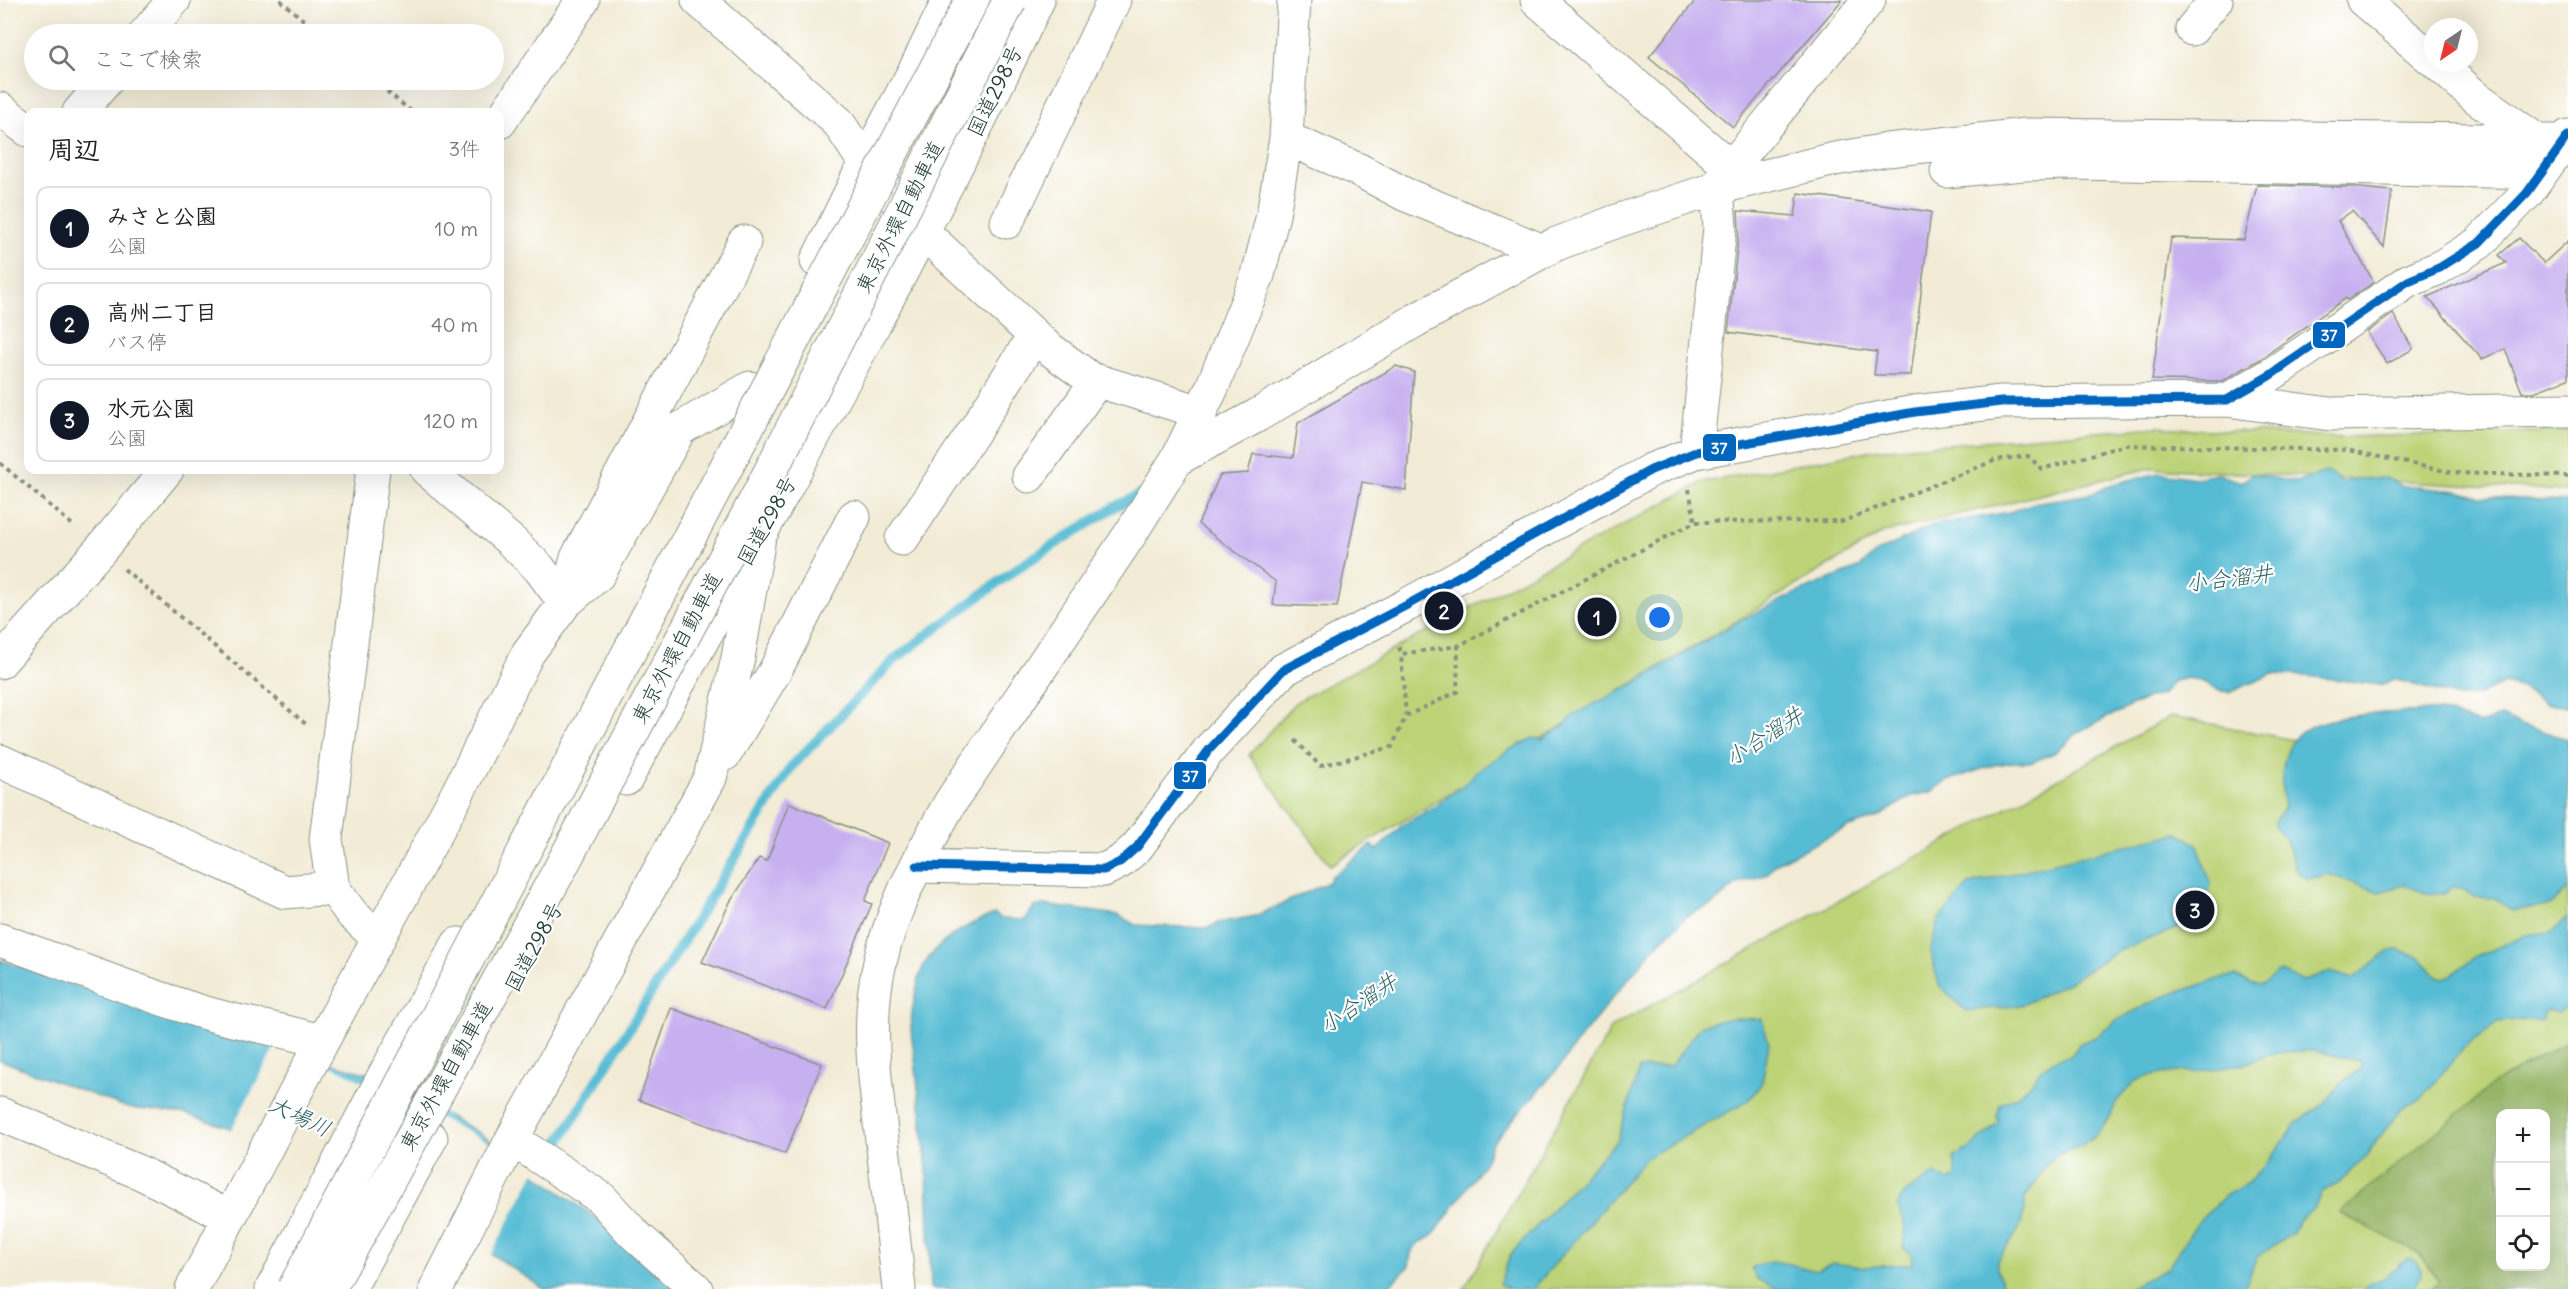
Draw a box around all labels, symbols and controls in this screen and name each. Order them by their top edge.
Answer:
north arrow [2424,18,2478,72]
search box [24,24,504,90]
icon: search [45,41,78,74]
street label: 国道298号 [961,41,1028,141]
text: ここで検索 [93,45,203,73]
text: 周辺 [48,133,100,166]
text: 3件 [449,136,480,161]
street label: 東京外環自動車道 [849,136,950,298]
text: みさと公園 [107,202,217,230]
text: 1 [66,216,73,241]
text: 10 m [435,216,478,241]
text: 公園 [107,233,147,258]
text: 高州二丁目 [107,298,217,326]
text: 2 [64,312,75,337]
text: 40 m [431,312,478,337]
line badge: 37 [2312,321,2346,349]
text: 37 [2321,325,2338,345]
text: バス停 [107,329,167,354]
text: 水元公園 [107,394,195,422]
text: 3 [64,408,75,433]
text: 120 m [424,408,478,433]
text: 公園 [107,425,147,450]
line badge: 37 [1702,433,1737,462]
text: 37 [1711,438,1728,458]
street label: 国道298号 [731,471,802,570]
water label: 小合溜井 [2184,559,2275,597]
street label: 東京外環自動車道 [625,567,728,728]
pin: 2 [1424,588,1464,634]
pin: 1 [1578,594,1616,640]
your location [1645,603,1674,632]
water label: 小合溜井 [1719,700,1809,772]
line badge: 37 [1173,761,1207,790]
text: 37 [1182,766,1199,786]
pin: 3 [2176,888,2214,932]
street label: 国道298号 [498,897,569,997]
water label: 小合溜井 [1314,966,1403,1039]
street label: 東京外環自動車道 [393,996,498,1156]
water label: 大場川 [264,1089,336,1143]
map controls [2496,1109,2550,1271]
button: + [2496,1109,2550,1163]
button: − [2496,1163,2550,1217]
button: locate [2496,1217,2550,1271]

